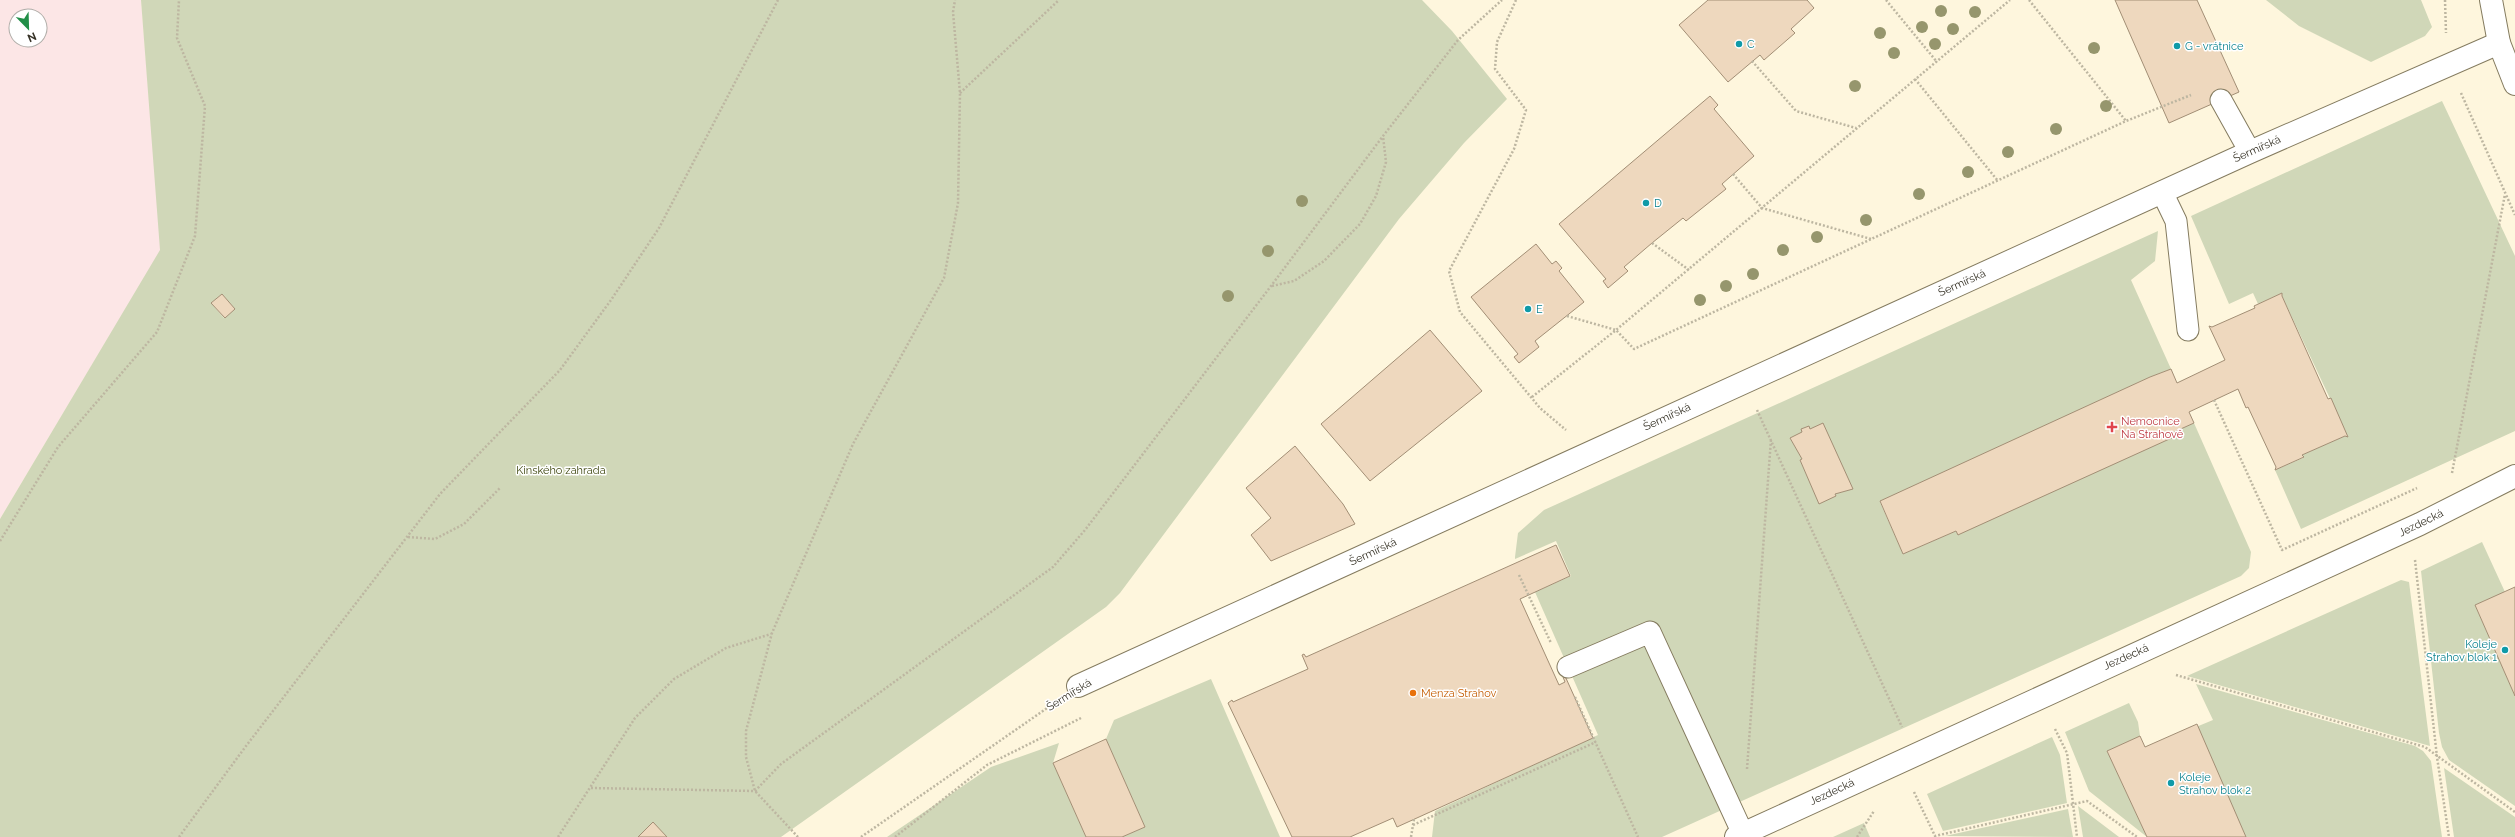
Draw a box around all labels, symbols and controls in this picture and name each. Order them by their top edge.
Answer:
north arrow [8,8,48,48]
text: N [25,29,38,44]
place label: C [1747,38,1755,51]
marker: C [1734,39,1744,49]
place label: G - vrátnice [2185,40,2244,53]
marker: G - vrátnice [2172,41,2182,51]
street label: Šermířská [2231,132,2283,165]
place label: D [1654,197,1662,210]
marker: D [1641,198,1651,208]
street label: Šermířská [1936,266,1988,299]
place label: E [1536,303,1543,316]
marker: E [1523,304,1533,314]
street label: Šermířská [1641,400,1693,434]
place label: Nemocnice Na Strahově [2121,415,2184,441]
marker: Nemocnice Na Strahově [2106,421,2118,433]
park label: Kinského zahrada [516,464,606,477]
street label: Jezdecká [2397,507,2445,539]
street label: Šermířská [1347,535,1399,569]
place label: Koleje Strahov blok 1 [2426,638,2498,664]
street label: Jezdecká [2101,641,2151,673]
marker: Koleje Strahov blok 1 [2500,645,2510,655]
street label: Šermířská [1044,675,1094,714]
place label: Menza Strahov [1421,687,1496,700]
marker: Menza Strahov [1408,688,1418,698]
place label: Koleje Strahov blok 2 [2179,771,2251,797]
street label: Jezdecká [1807,776,1857,808]
marker: Koleje Strahov blok 2 [2166,778,2176,788]

